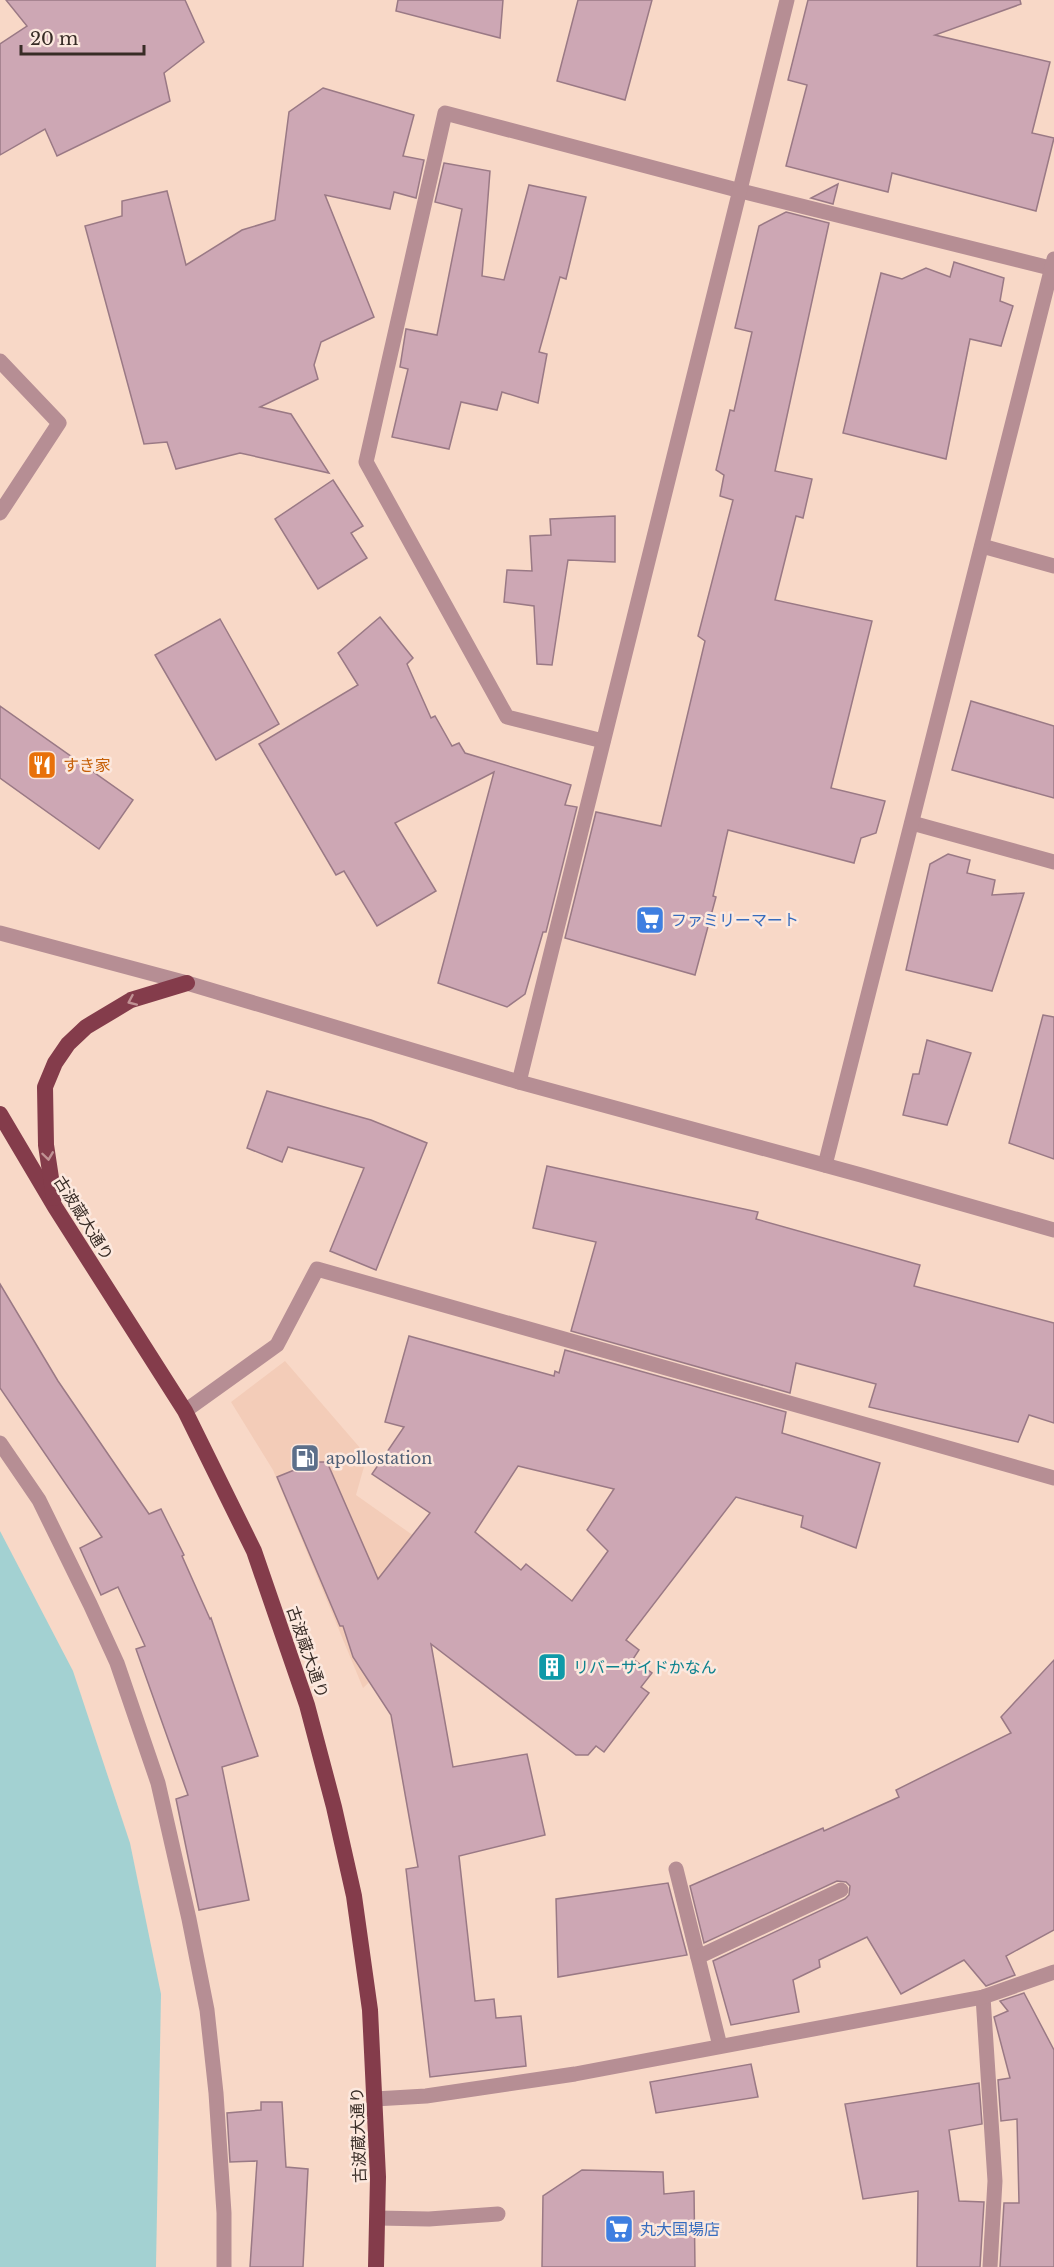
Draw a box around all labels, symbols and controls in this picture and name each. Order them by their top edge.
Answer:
scale bar [21,18,144,56]
text: 20 m [30,28,78,50]
restaurant icon: すき家 [26,749,58,781]
place label: すき家 [63,755,111,775]
supermarket icon: ファミリーマート [634,904,666,936]
place label: ファミリーマート [671,910,799,930]
one-way arrow [128,994,139,1006]
one-way arrow [41,1151,53,1160]
street label: 古波蔵大通り [50,1172,118,1264]
fuel station icon: apollostation [289,1442,321,1474]
place label: apollostation [326,1448,432,1468]
street label: 古波蔵大通り [283,1603,333,1701]
building icon: リバーサイドかなん [536,1651,568,1683]
place label: リバーサイドかなん [573,1657,717,1677]
street label: 古波蔵大通り [346,2087,370,2183]
supermarket icon: 丸大国場店 [603,2213,635,2245]
place label: 丸大国場店 [640,2219,720,2239]

